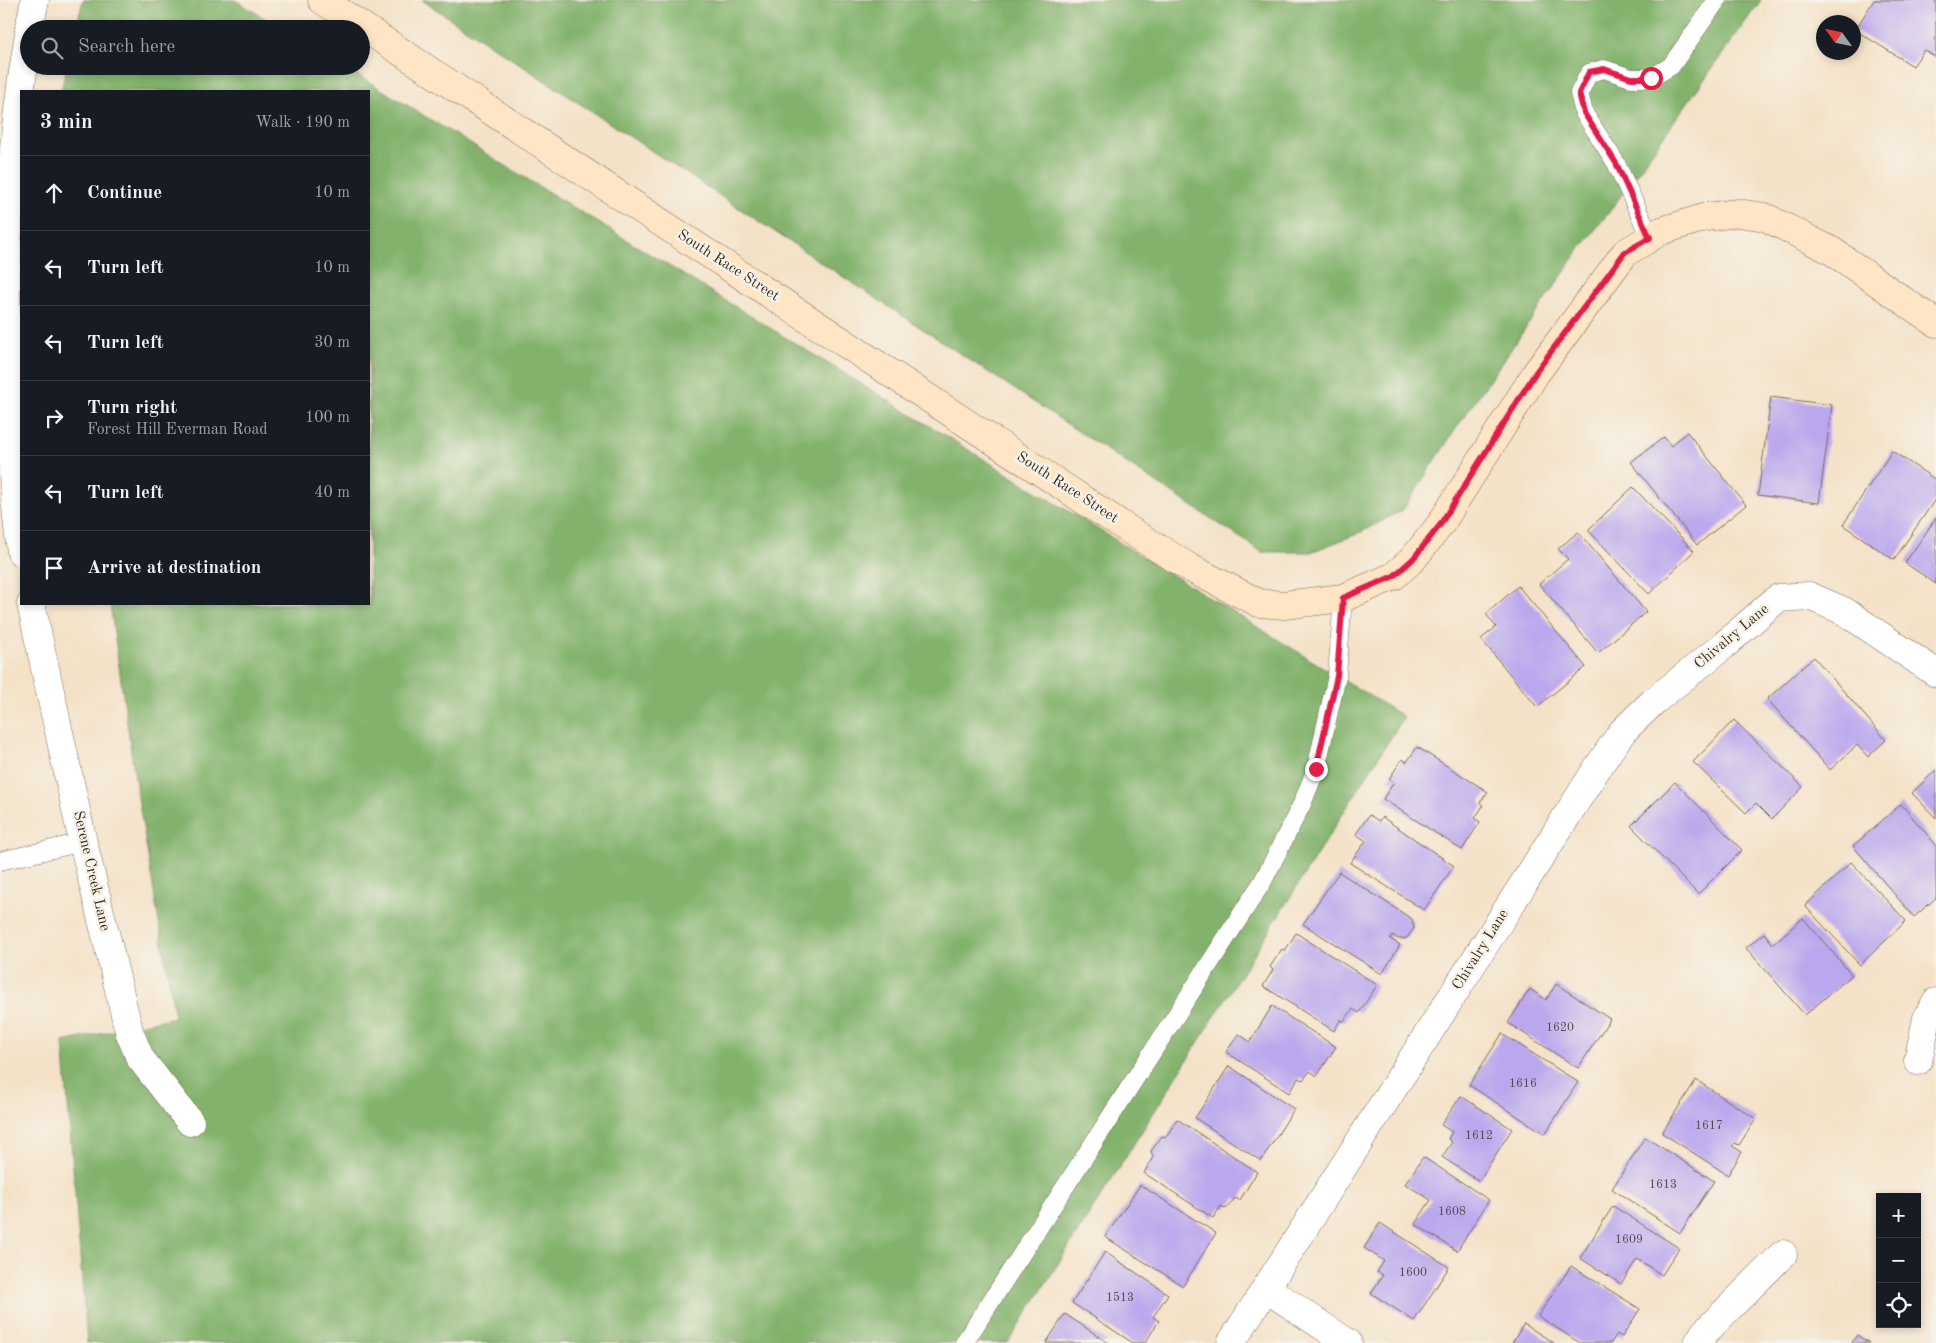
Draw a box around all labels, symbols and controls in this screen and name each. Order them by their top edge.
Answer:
north arrow [1816,15,1861,60]
search box [20,20,370,75]
icon: search [38,34,66,62]
text: Search here [78,38,175,57]
route start [1640,67,1663,90]
text: 3 min [40,112,93,133]
text: Walk · 190 m [255,115,350,131]
icon: ahead [40,179,68,207]
text: Continue [87,184,162,203]
text: 10 m [314,185,350,201]
street label: South Race Street [674,228,782,304]
icon: left [40,254,68,282]
text: Turn left [87,259,164,278]
text: 10 m [314,260,350,276]
icon: left [40,329,68,357]
text: Turn left [87,334,164,353]
text: 30 m [314,335,350,351]
text: Turn right [87,399,177,418]
icon: right [40,404,68,432]
text: 100 m [305,410,350,426]
text: Forest Hill Everman Road [87,422,268,438]
street label: South Race Street [1013,450,1121,526]
icon: left [40,479,68,507]
text: Turn left [87,484,164,503]
text: 40 m [314,485,350,501]
icon: arrive [40,554,68,582]
text: Arrive at destination [87,559,261,578]
street label: Chivalry Lane [1692,602,1772,672]
route end [1305,758,1328,781]
street label: Serene Creek Lane [70,809,112,933]
street label: Chivalry Lane [1450,907,1512,993]
house number: 1620 [1546,1022,1574,1034]
house number: 1616 [1509,1078,1537,1090]
house number: 1617 [1695,1120,1723,1132]
house number: 1612 [1465,1130,1493,1142]
house number: 1613 [1649,1179,1677,1191]
map controls [1876,1193,1921,1328]
button: + [1876,1193,1921,1238]
house number: 1608 [1438,1206,1466,1218]
house number: 1609 [1615,1234,1643,1246]
button: − [1876,1238,1921,1283]
house number: 1600 [1399,1267,1427,1279]
button: locate [1876,1283,1921,1328]
house number: 1513 [1106,1291,1134,1304]

